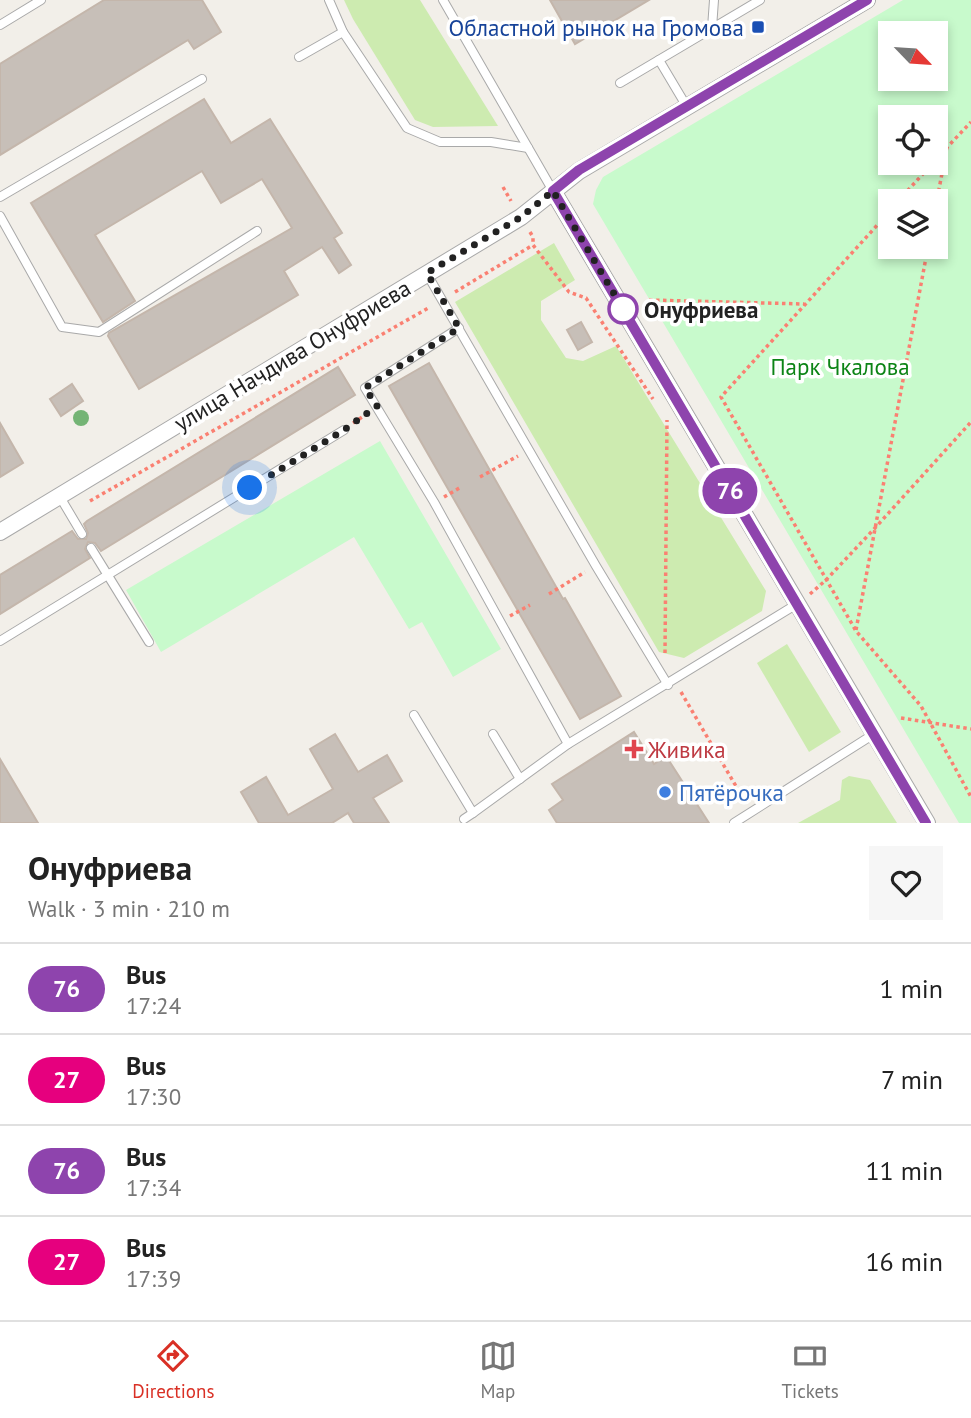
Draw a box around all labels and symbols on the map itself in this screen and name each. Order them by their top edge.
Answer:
place label: Областной рынок на Громова [449,13,744,42]
marker: Областной рынок на Громова [750,19,766,35]
north arrow [878,21,948,91]
street label: улица Начдива Онуфриева [168,273,416,437]
marker: Онуфриева [608,294,638,324]
place label: Онуфриева [644,295,758,324]
park label: Парк Чкалова [770,352,910,381]
line badge: 76 [698,468,762,514]
your location [232,470,267,505]
place label: Живика [647,735,726,764]
marker: Живика [626,741,642,757]
place label: Пятёрочка [679,778,784,807]
marker: Пятёрочка [657,784,673,800]

